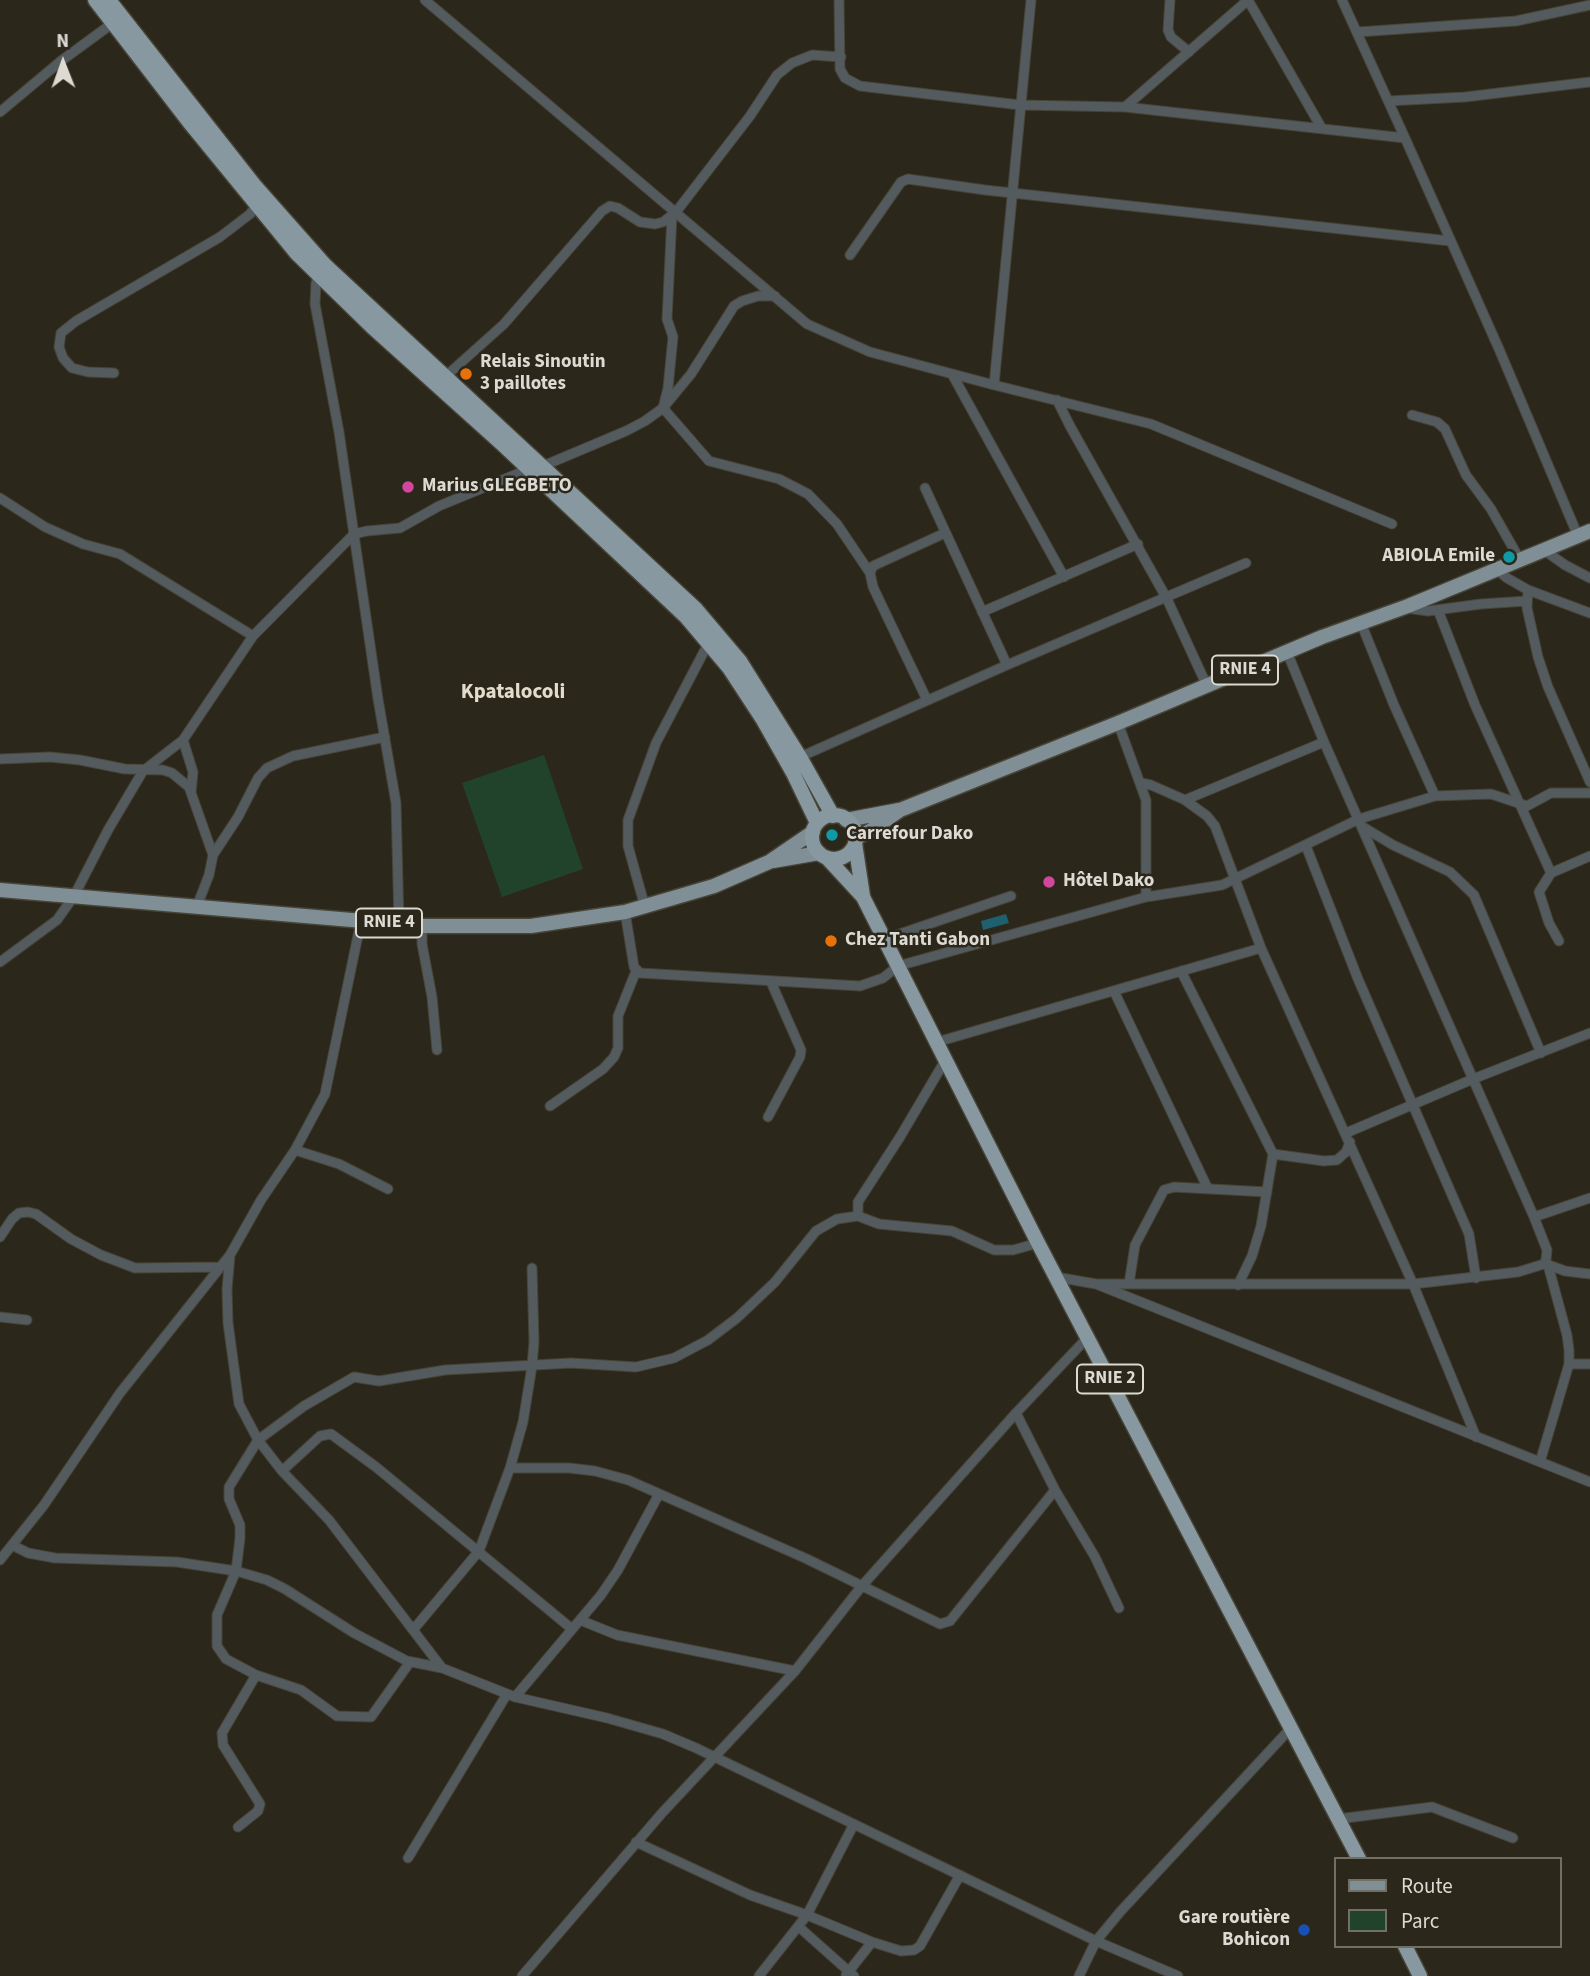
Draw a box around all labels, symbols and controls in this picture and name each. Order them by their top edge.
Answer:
north arrow [28,28,98,98]
text: N [56,28,69,55]
place label: Relais Sinoutin 3 paillotes [480,352,606,396]
marker: Relais Sinoutin 3 paillotes [458,366,474,382]
place label: Marius GLEGBETO [422,476,572,498]
marker: Marius GLEGBETO [400,479,416,495]
place label: ABIOLA Emile [1382,546,1495,568]
marker: ABIOLA Emile [1501,549,1517,565]
road number: RNIE 4 [1212,656,1278,684]
district label: Kpatalocoli [461,680,565,706]
place label: Carrefour Dako [846,824,973,846]
marker: Carrefour Dako [824,827,840,843]
place label: Hôtel Dako [1063,871,1154,893]
marker: Hôtel Dako [1041,874,1057,890]
road number: RNIE 4 [356,908,422,938]
place label: Chez Tanti Gabon [845,930,990,952]
marker: Chez Tanti Gabon [823,933,839,949]
road number: RNIE 2 [1077,1364,1143,1394]
legend [1334,1857,1562,1948]
text: Route [1401,1871,1453,1901]
text: Parc [1401,1906,1439,1936]
place label: Gare routière Bohicon [1179,1908,1290,1952]
marker: Gare routière Bohicon [1296,1922,1312,1938]

